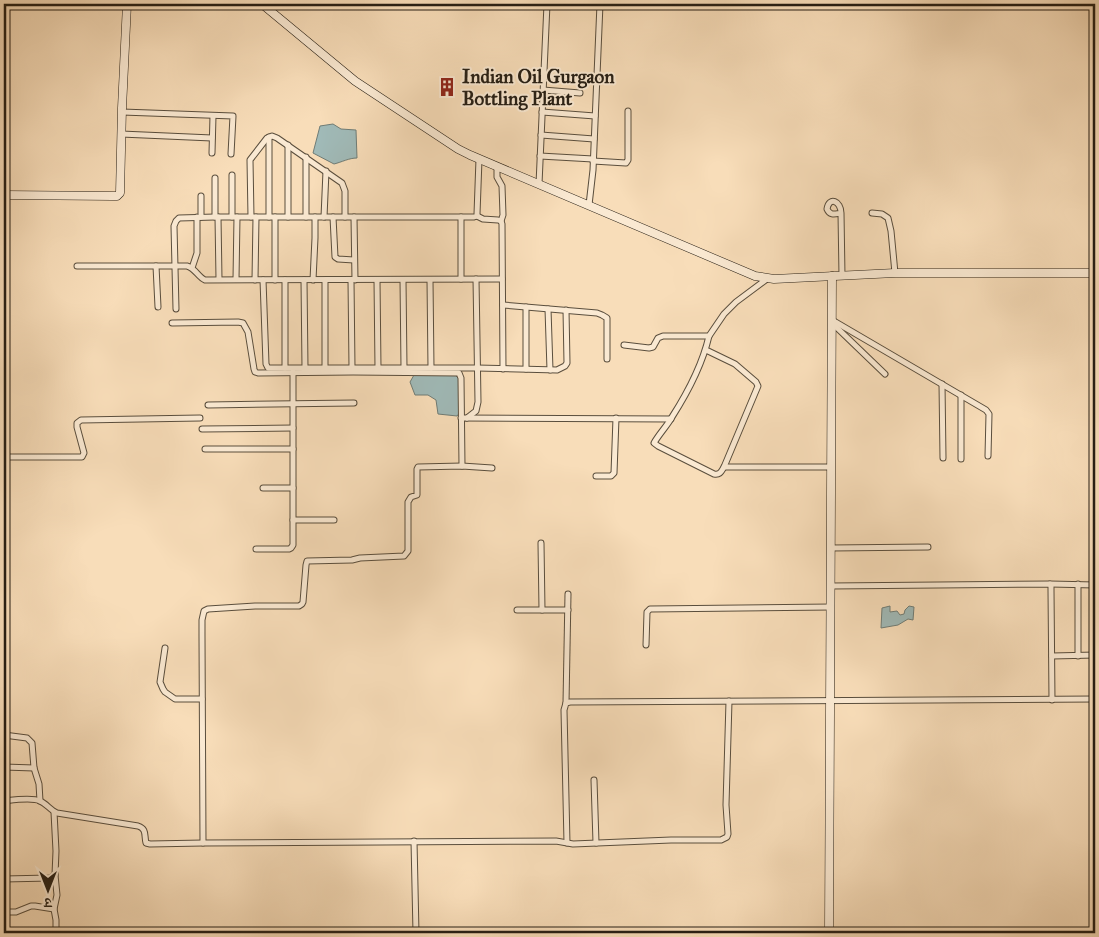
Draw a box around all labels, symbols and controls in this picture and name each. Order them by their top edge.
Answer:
place label: Indian Oil Gurgaon Bottling Plant [462,65,615,111]
building icon: Indian Oil Gurgaon Bottling Plant [436,76,458,98]
north arrow [22,864,72,914]
text: उ [44,894,53,911]

